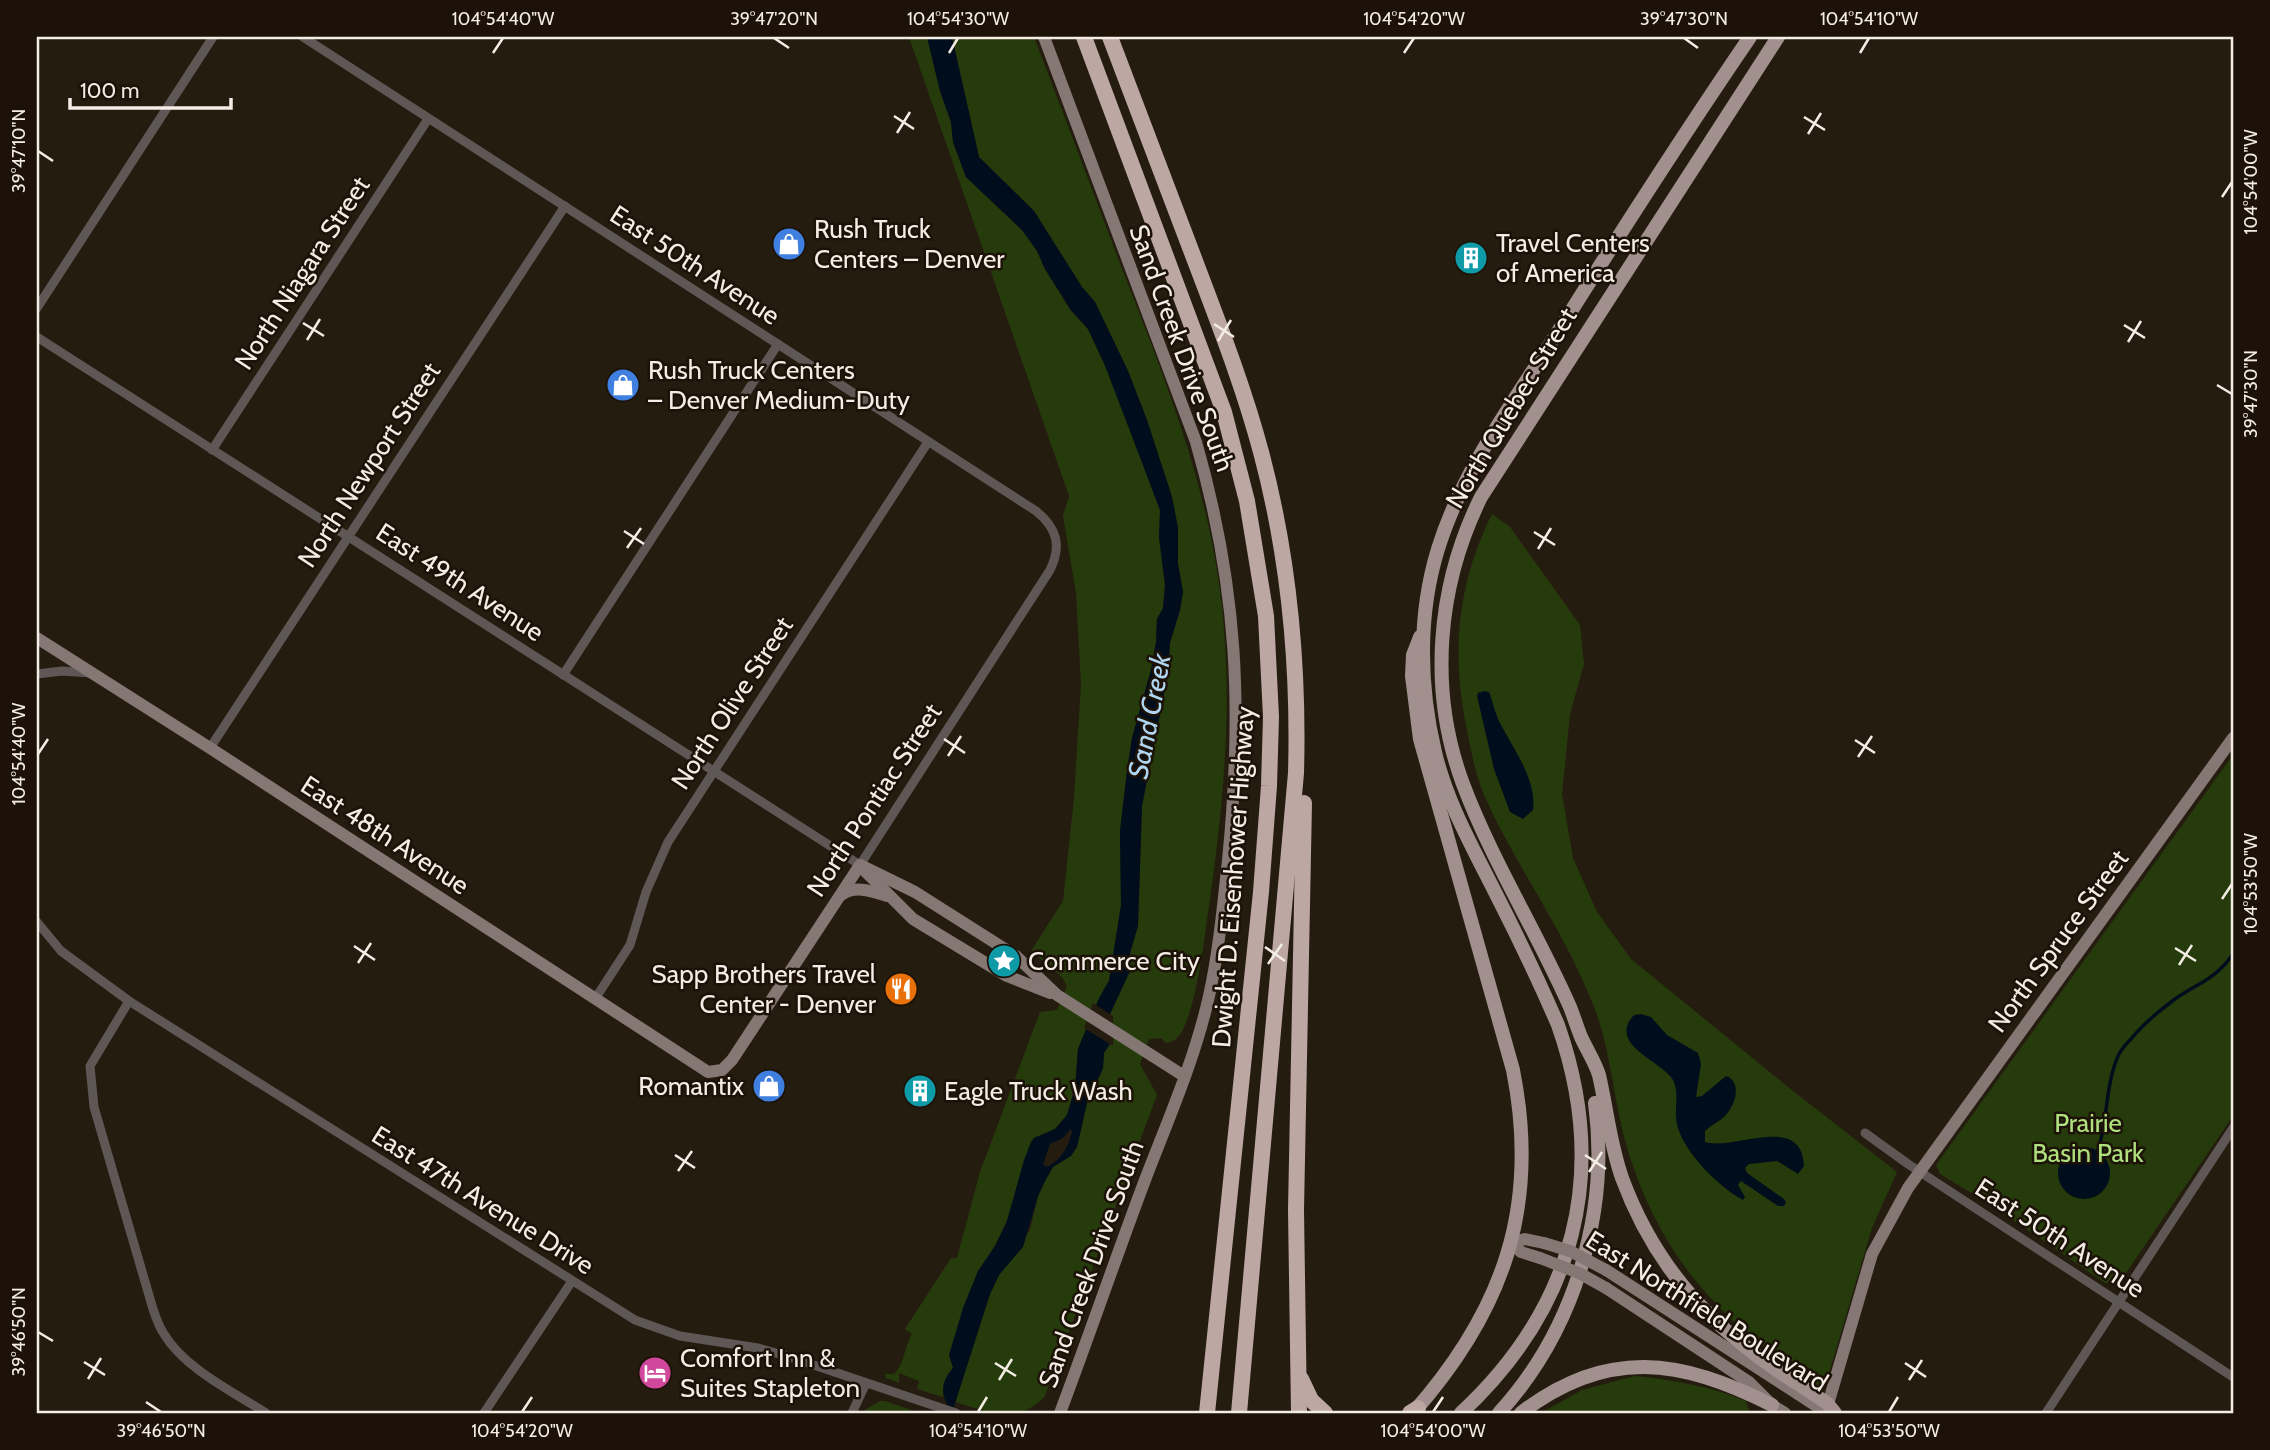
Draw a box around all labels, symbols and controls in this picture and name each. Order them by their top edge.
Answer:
text: 104°54'40"W [452,8,554,30]
text: 39°47'20"N [730,8,818,30]
text: 104°54'30"W [907,8,1009,30]
text: 104°54'20"W [1363,8,1465,30]
text: 39°47'30"N [1640,8,1728,30]
text: 104°54'10"W [1820,8,1918,30]
scale bar [70,66,231,110]
text: 100 m [80,78,139,103]
text: 39°47'10"N [8,109,30,193]
text: 104°54'00"W [2240,130,2262,234]
street label: North Niagara Street [228,170,377,376]
street label: East 50th Avenue [604,198,786,332]
place label: Rush Truck Centers – Denver [814,213,1005,275]
street label: Sand Creek Drive South [1122,220,1242,476]
shop icon: Rush Truck Centers – Denver [770,225,808,263]
place label: Travel Centers of America [1496,227,1650,289]
building icon: Travel Centers of America [1452,239,1490,277]
street label: North Quebec Street [1439,302,1584,514]
text: 39°47'30"N [2240,350,2262,438]
place label: Rush Truck Centers – Denver Medium-Duty [648,354,910,416]
street label: North Newport Street [291,356,447,573]
shop icon: Rush Truck Centers – Denver Medium-Duty [604,366,642,404]
street label: East 49th Avenue [370,516,550,648]
street label: North Olive Street [664,611,800,795]
water label: Sand Creek [1120,650,1178,781]
street label: North Pontiac Street [800,697,948,902]
text: 104°54'40"W [8,703,30,805]
street label: Dwight D. Eisenhower Highway [1205,705,1261,1049]
street label: East 48th Avenue [295,769,475,901]
text: 104°53'50"W [2240,833,2262,935]
street label: North Spruce Street [1981,843,2135,1039]
place icon: Commerce City [985,942,1023,980]
place label: Commerce City [1028,945,1200,977]
place label: Sapp Brothers Travel Center - Denver [652,958,877,1020]
restaurant icon: Sapp Brothers Travel Center - Denver [882,970,920,1008]
shop icon: Romantix [750,1067,788,1105]
place label: Romantix [638,1070,745,1102]
building icon: Eagle Truck Wash [901,1072,939,1110]
place label: Eagle Truck Wash [944,1075,1133,1107]
park label: Prairie Basin Park [2032,1107,2144,1169]
street label: East 47th Avenue Drive [366,1119,600,1281]
street label: Sand Creek Drive South [1031,1136,1151,1392]
street label: East 50th Avenue [1969,1171,2151,1305]
street label: East Northfield Boulevard [1580,1223,1834,1399]
text: 39°46'50"N [8,1287,30,1377]
place label: Comfort Inn & Suites Stapleton [680,1342,860,1404]
hotel icon: Comfort Inn & Suites Stapleton [636,1354,674,1392]
text: 39°46'50"N [116,1420,206,1442]
text: 104°54'20"W [471,1420,573,1442]
text: 104°54'10"W [929,1420,1027,1442]
text: 104°54'00"W [1381,1420,1485,1442]
text: 104°53'50"W [1838,1420,1940,1442]

